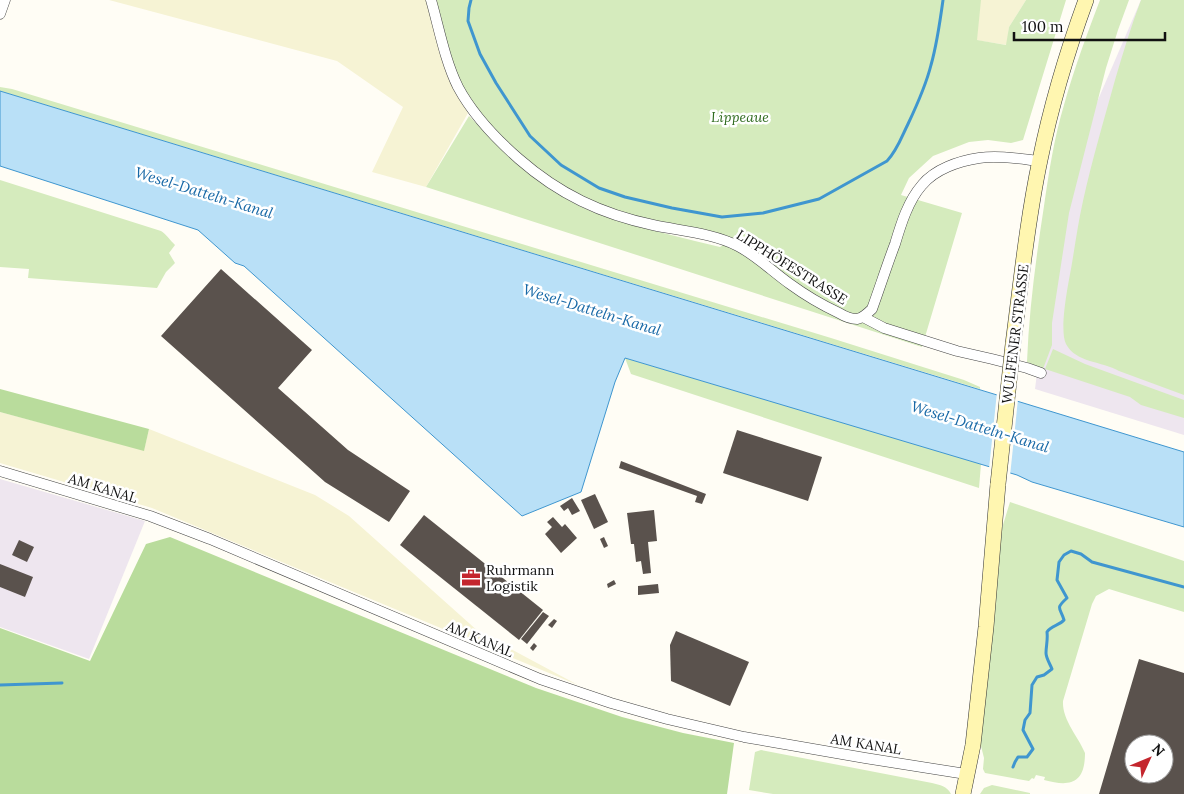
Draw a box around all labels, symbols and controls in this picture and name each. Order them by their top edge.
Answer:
scale bar [1014,10,1165,42]
text: 100 m [1022,17,1063,36]
park label: Lippeaue [711,108,769,126]
water label: Wesel-Datteln-Kanal [133,162,276,223]
street label: LIPPHÖFESTRASSE [733,226,851,309]
street label: WULFENER STRASSE [998,263,1033,405]
water label: Wesel-Datteln-Kanal [521,279,664,340]
water label: Wesel-Datteln-Kanal [909,396,1052,457]
street label: AM KANAL [65,469,140,507]
place label: Ruhrmann Logistik [486,561,555,595]
office icon: Ruhrmann Logistik [460,567,482,589]
street label: AM KANAL [443,616,516,661]
street label: AM KANAL [828,729,903,758]
north arrow [1124,734,1174,784]
text: N [1148,740,1169,760]

